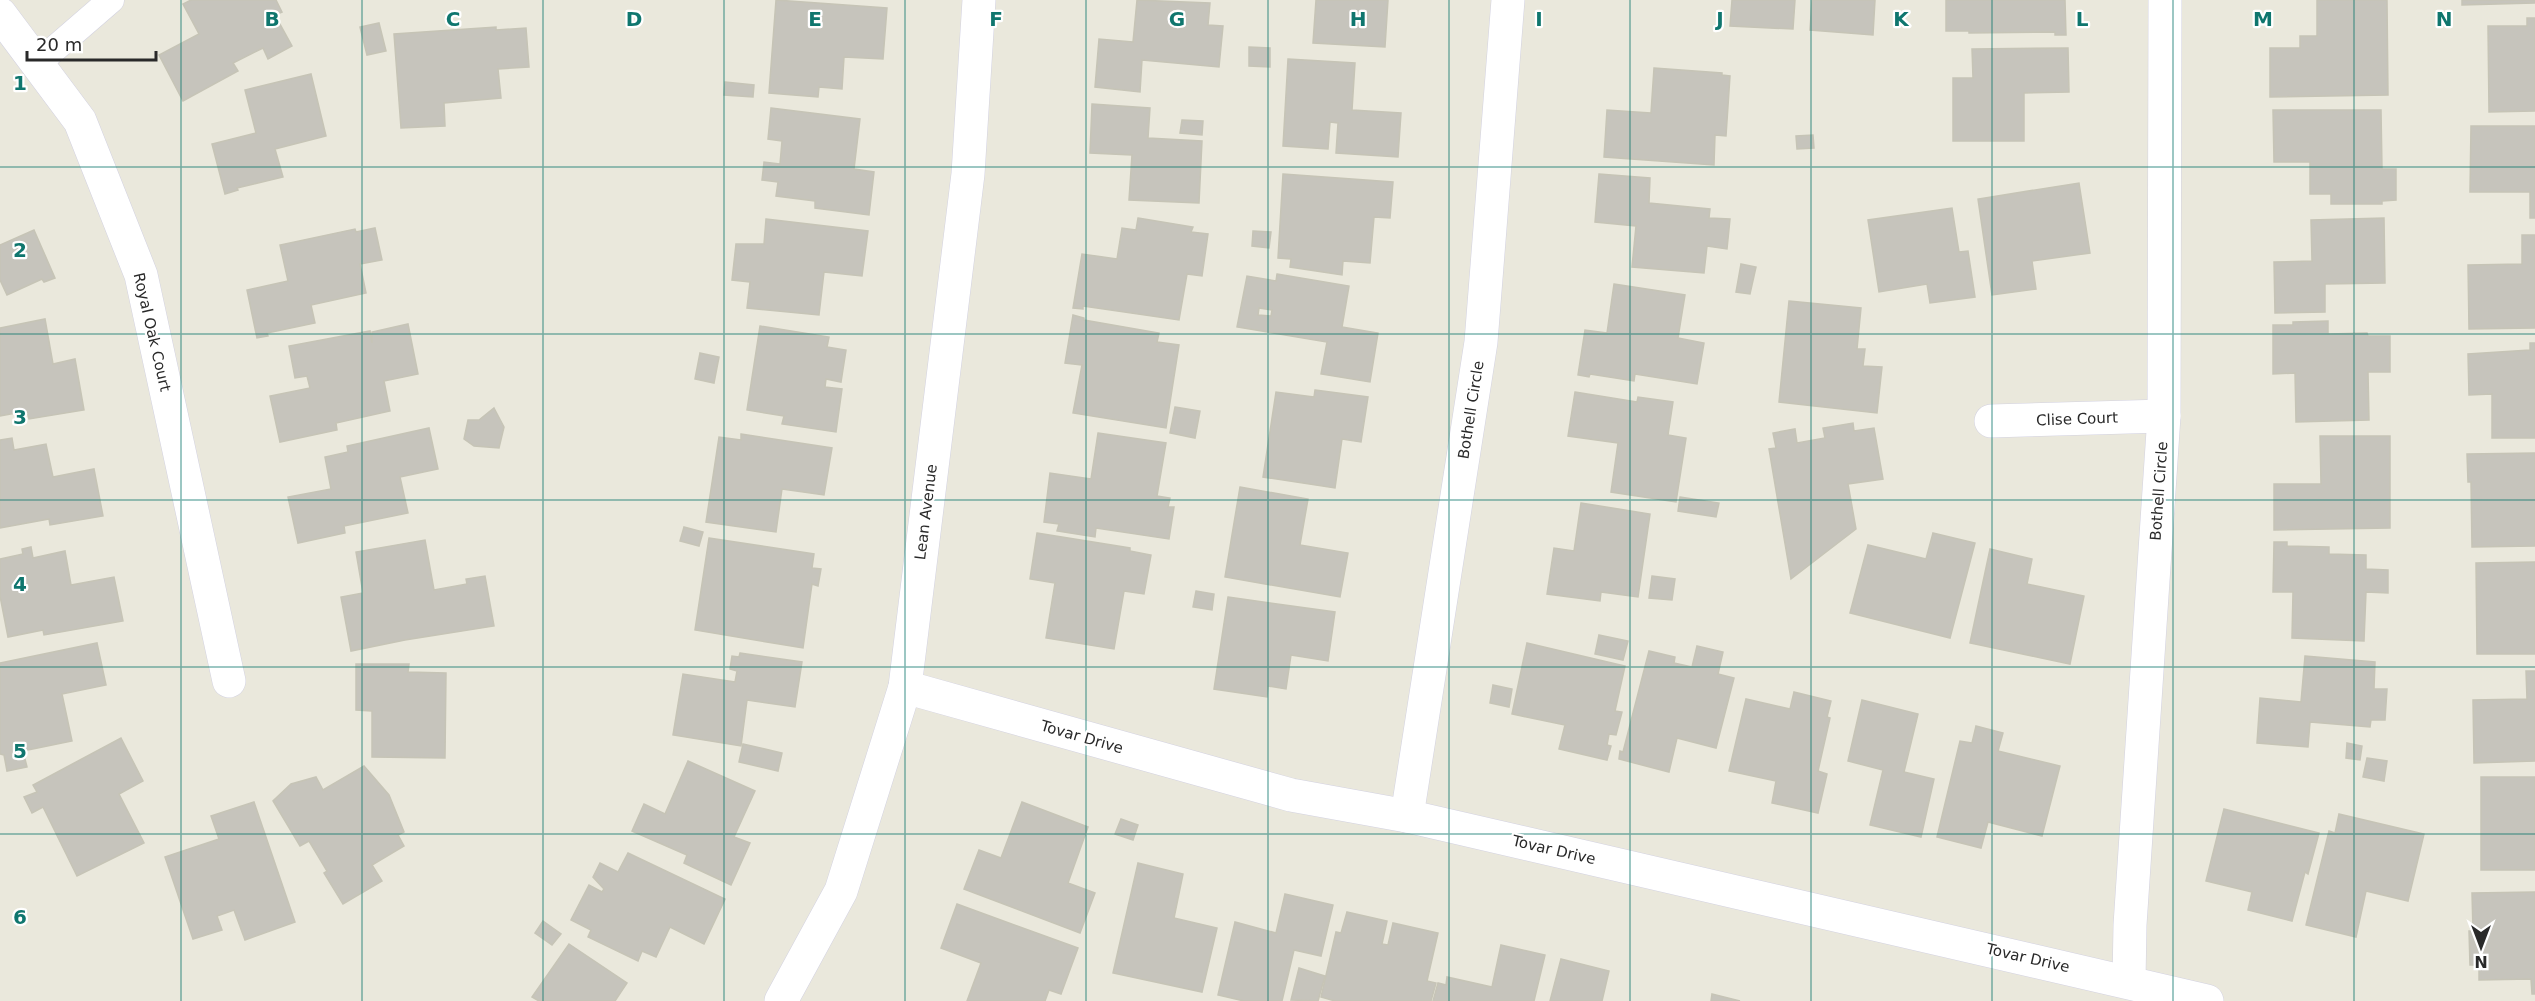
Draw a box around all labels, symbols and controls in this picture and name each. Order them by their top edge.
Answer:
text: B [264,7,280,31]
text: C [446,7,460,31]
text: D [626,7,642,31]
text: E [808,7,822,31]
text: F [989,7,1003,31]
text: G [1169,7,1185,31]
text: H [1350,7,1366,31]
text: I [1535,7,1543,31]
text: J [1714,7,1724,31]
text: K [1893,7,1910,31]
text: L [2076,7,2089,31]
text: M [2253,7,2273,31]
text: N [2436,7,2452,31]
scale bar [27,24,156,62]
text: 20 m [36,34,82,55]
text: 1 [13,71,27,95]
text: 2 [13,238,27,262]
street label: Royal Oak Court [130,271,174,393]
street label: Bothell Circle [1454,360,1488,460]
text: 3 [13,405,27,429]
street label: Clise Court [2036,409,2118,429]
street label: Bothell Circle [2147,441,2171,541]
street label: Lean Avenue [911,463,941,561]
text: 4 [13,572,27,596]
street label: Tovar Drive [1038,716,1125,757]
text: 5 [13,739,27,763]
street label: Tovar Drive [1510,831,1597,868]
text: 6 [13,905,27,929]
north arrow [2451,917,2511,977]
street label: Tovar Drive [1984,939,2071,976]
text: N [2474,952,2488,971]

